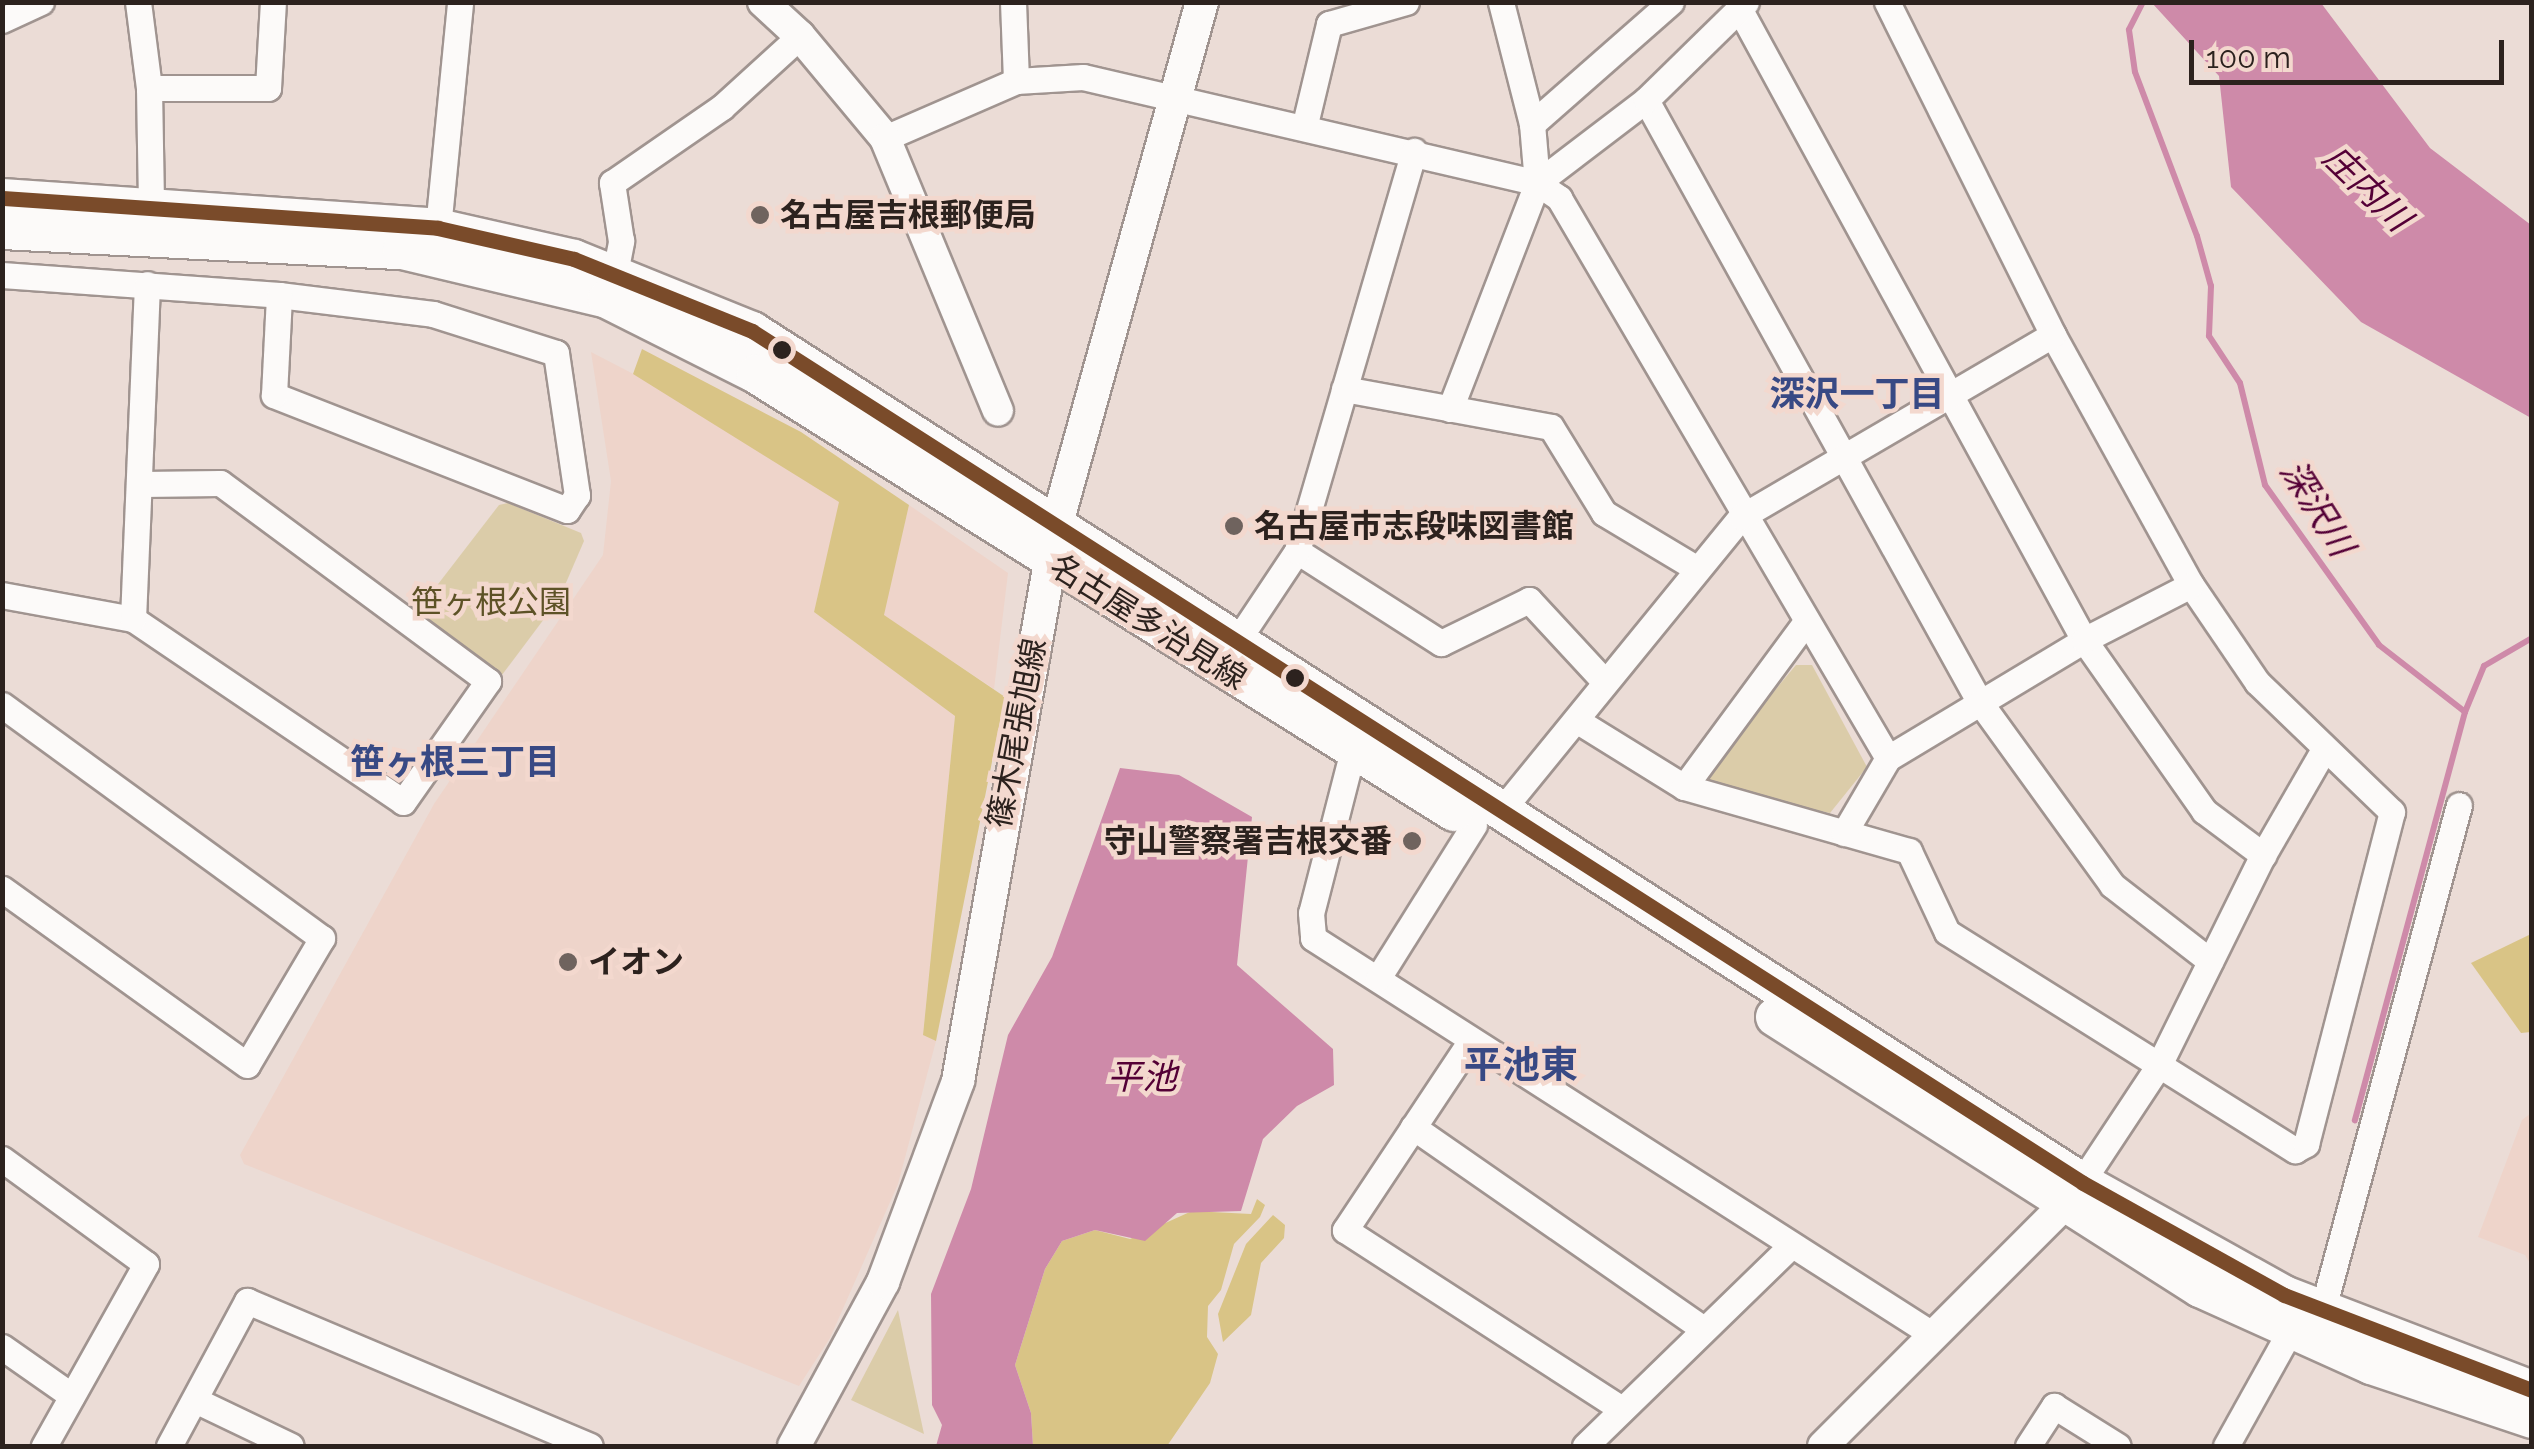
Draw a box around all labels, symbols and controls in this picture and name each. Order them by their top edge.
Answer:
scale bar [2194,20,2509,82]
text: 100 m [2206,40,2291,75]
water label: 庄内川 [2315,136,2419,240]
place label: 名古屋吉根郵便局 [780,196,1036,234]
marker: 名古屋吉根郵便局 [749,204,771,226]
unlabelled marker [772,340,792,360]
district label: 深沢一丁目 [1770,373,1944,415]
water label: 深沢川 [2271,452,2363,564]
place label: 名古屋市志段味図書館 [1254,507,1574,545]
marker: 名古屋市志段味図書館 [1223,515,1245,537]
street label: 名古屋多治見線 [1043,546,1253,698]
park label: 笹ヶ根公園 [411,583,571,621]
street label: 篠木尾張旭線 [980,635,1054,831]
unlabelled marker [1285,668,1305,688]
district label: 笹ヶ根三丁目 [350,741,560,783]
place label: 守山警察署吉根交番 [1104,822,1392,860]
marker: 守山警察署吉根交番 [1401,830,1423,852]
place label: イオン [588,943,684,981]
marker: イオン [557,951,579,973]
district label: 平池東 [1464,1042,1578,1088]
water label: 平池 [1107,1056,1177,1098]

